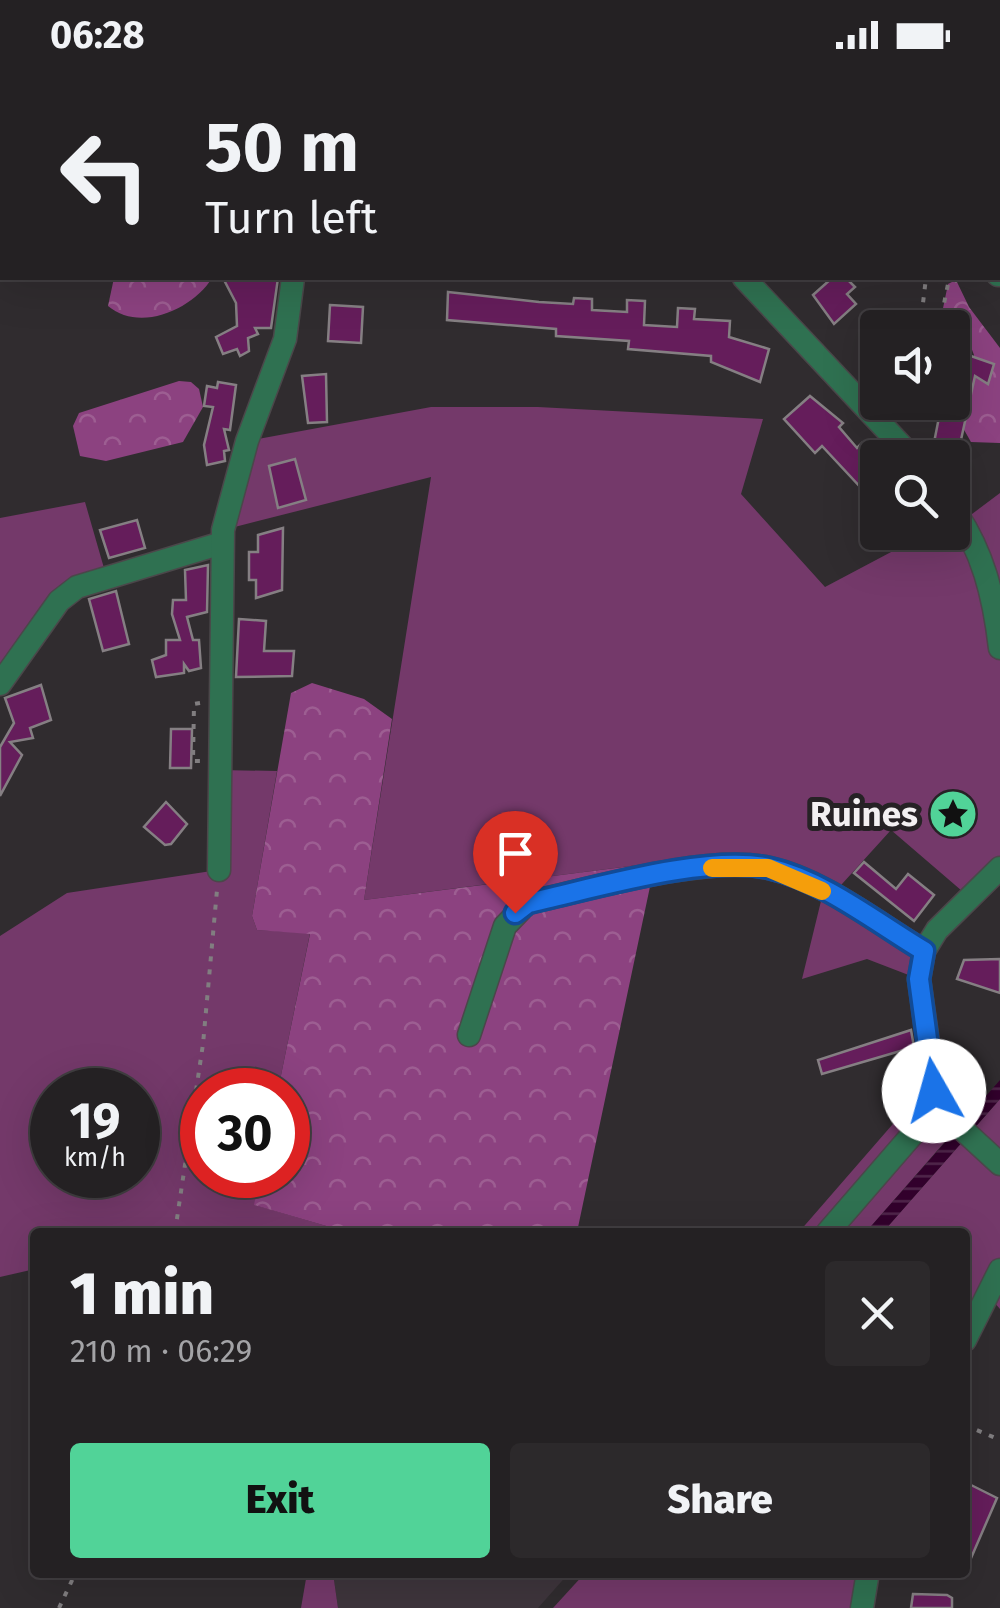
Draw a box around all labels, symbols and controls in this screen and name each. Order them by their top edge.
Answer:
text: 06:28 [50,12,145,58]
text: 50 m [205,106,359,190]
icon: left [40,110,170,240]
text: Turn left [205,191,377,245]
map controls [860,310,970,550]
button: sound [860,310,970,420]
button: search [860,440,970,550]
place icon: Ruines [927,788,979,840]
place label: Ruines [810,793,918,835]
pin [473,811,558,914]
icon: arrive [488,826,543,881]
position arrow [882,1039,986,1143]
speed limit sign: 30 [180,1068,310,1198]
text: 19 [69,1091,121,1151]
text: km/h [64,1143,126,1173]
text: 1 min [70,1258,214,1330]
button: close [825,1261,930,1366]
text: 210 m · 06:29 [70,1332,252,1370]
button: Exit [70,1443,490,1558]
button: Share [510,1443,930,1558]

